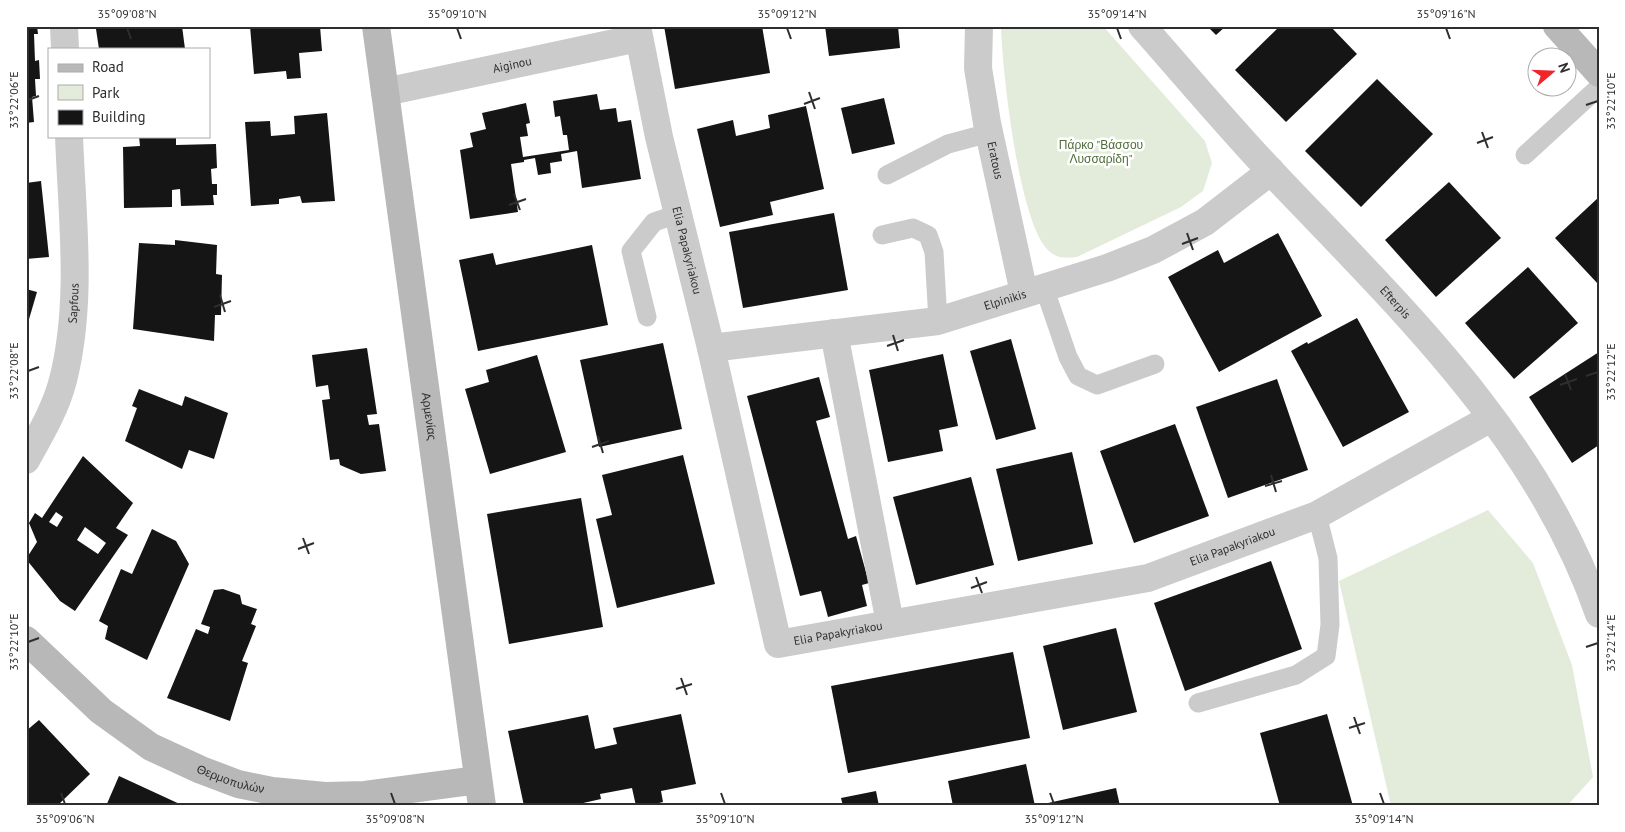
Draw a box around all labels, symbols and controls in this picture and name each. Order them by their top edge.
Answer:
text: 35°09'08"N [97,6,157,21]
text: 35°09'10"N [427,6,487,21]
text: 35°09'12"N [757,6,817,21]
text: 35°09'14"N [1087,6,1147,21]
text: 35°09'16"N [1416,6,1476,21]
legend [48,48,210,138]
north arrow [1528,48,1578,98]
street label: Aiginou [491,53,533,76]
text: Road [92,57,124,76]
text: N [1554,60,1574,75]
text: 33°22'06"E [6,71,21,129]
text: 33°22'10"E [1603,72,1618,130]
text: Park [92,83,120,102]
text: Building [92,107,146,126]
park label: Πάρκο "Βάσσου Λυσσαρίδη" [1059,137,1143,166]
street label: Eratous [984,140,1007,181]
street label: Elia Papakyriakou [669,205,706,296]
street label: Sapfous [65,283,82,324]
street label: Efterpis [1377,283,1414,321]
street label: Elpinikis [982,286,1028,313]
text: 33°22'08"E [6,342,21,400]
text: 33°22'12"E [1603,343,1618,401]
street label: Αρμενίας [419,391,440,441]
street label: Elia Papakyriakou [1188,523,1277,569]
text: 33°22'10"E [6,613,21,671]
text: 33°22'14"E [1603,614,1618,672]
street label: Elia Papakyriakou [792,617,884,648]
street label: Θερμοπυλών [195,761,266,796]
text: 35°09'06"N [35,811,95,826]
text: 35°09'08"N [365,811,425,826]
text: 35°09'10"N [695,811,755,826]
text: 35°09'12"N [1024,811,1084,826]
text: 35°09'14"N [1354,811,1414,826]

